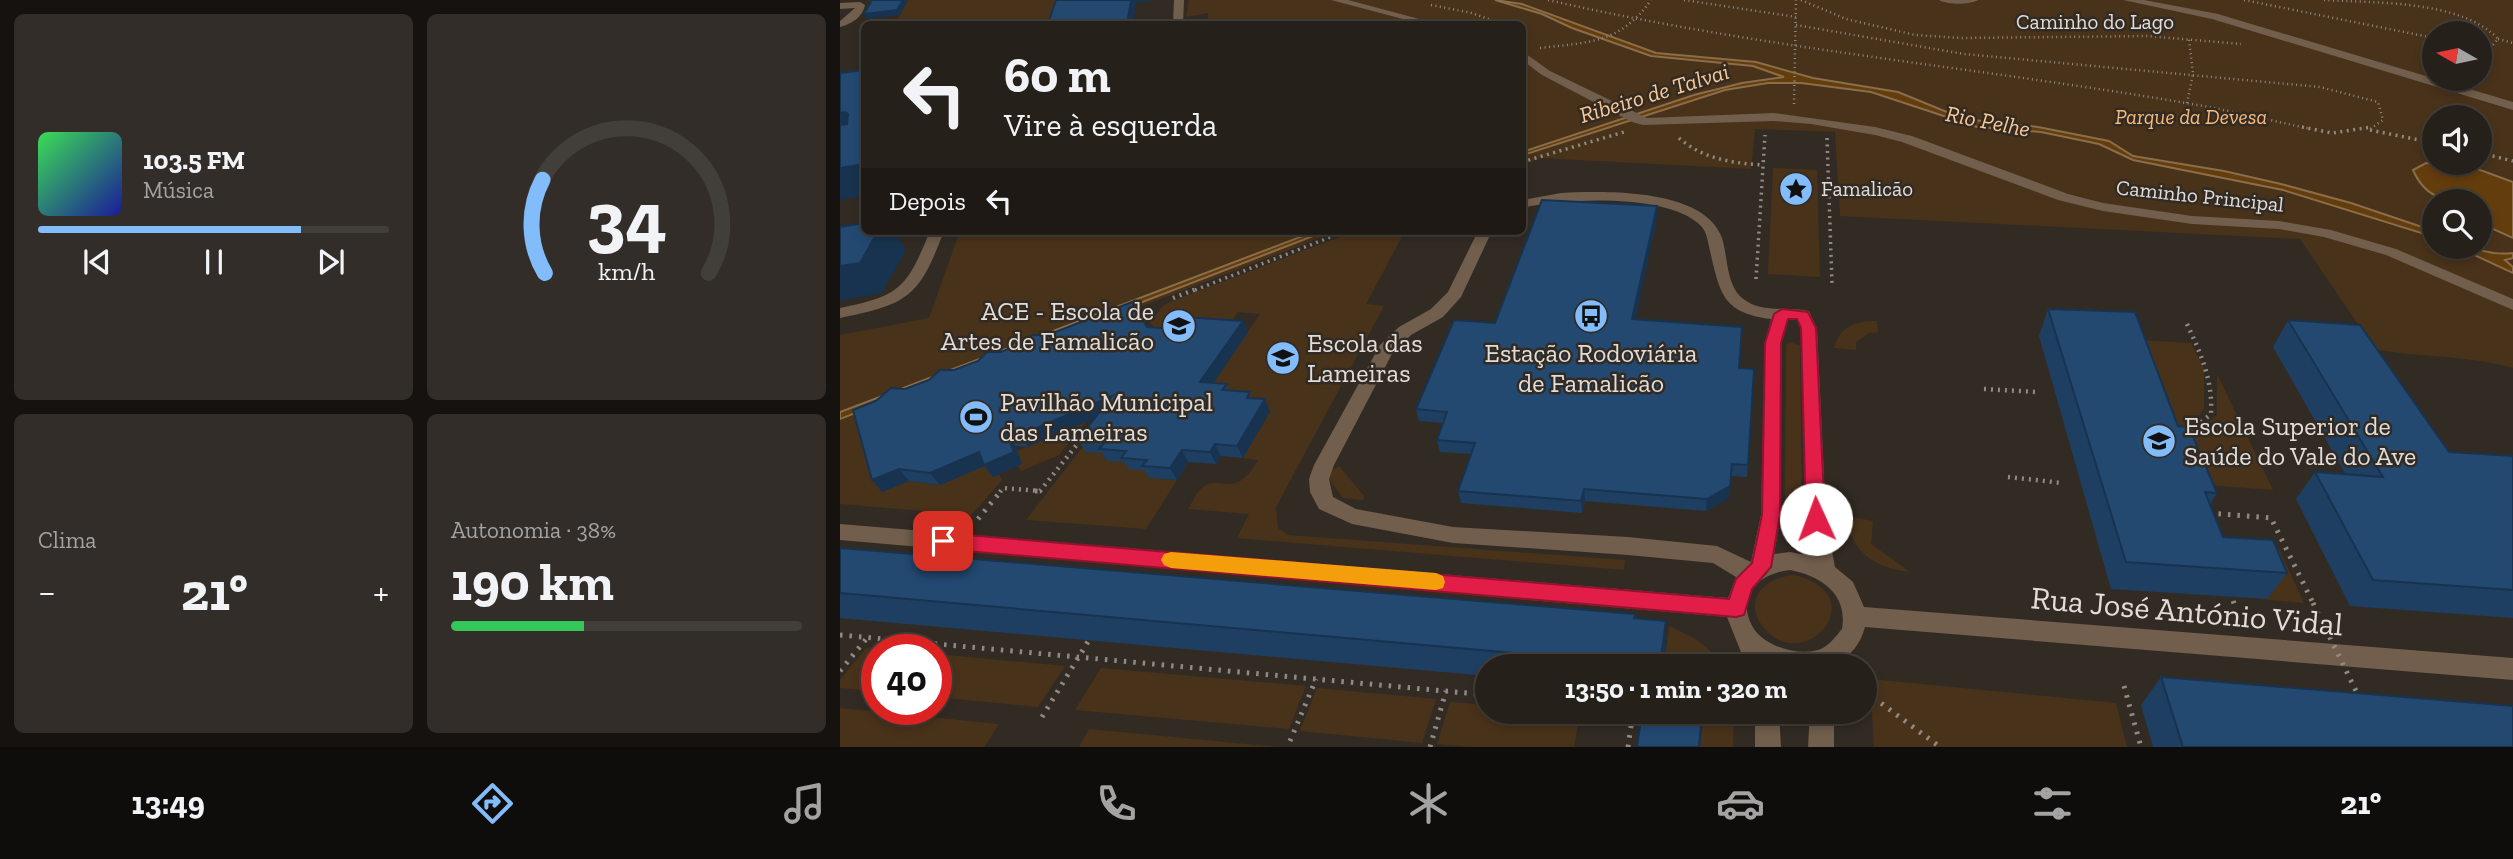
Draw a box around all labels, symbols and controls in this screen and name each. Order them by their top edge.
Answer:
street label: Caminho do Lago [2016,9,2174,34]
north arrow [2422,21,2492,91]
map controls [2422,21,2492,259]
text: 60 m [1004,46,1111,105]
icon: left [889,49,980,140]
water label: Ribeiro de Talvai [1576,57,1732,129]
water label: Rio Pelhe [1943,99,2033,143]
park label: Parque da Devesa [2115,104,2267,129]
button: sound [2422,105,2492,175]
text: Vire à esquerda [1004,106,1217,144]
text: 103.5 FM [143,144,245,176]
place icon: Famalicão [1777,170,1815,208]
text: 34 [586,174,667,262]
street label: Caminho Principal [2115,174,2286,217]
text: Música [143,176,214,204]
place label: Famalicão [1821,176,1913,201]
icon: left [980,182,1018,220]
text: Depois [889,185,966,217]
button: search [2422,189,2492,259]
icon: previous [78,243,116,281]
icon: pause [195,243,233,281]
icon: next [312,243,350,281]
text: km/h [598,256,655,286]
place label: ACE - Escola de Artes de Famalicão [941,295,1154,357]
bus stop icon: Estação Rodoviária de Famalicão [1572,297,1610,335]
school or university icon: ACE - Escola de Artes de Famalicão [1160,307,1198,345]
place label: Escola das Lameiras [1307,327,1423,389]
place label: Estação Rodoviária de Famalicão [1485,337,1698,399]
school or university icon: Escola das Lameiras [1264,339,1302,377]
place label: Pavilhão Municipal das Lameiras [1000,386,1213,448]
sports icon: Pavilhão Municipal das Lameiras [957,398,995,436]
place label: Escola Superior de Saúde do Vale do Ave [2184,410,2416,472]
school or university icon: Escola Superior de Saúde do Vale do Ave [2140,422,2178,460]
position arrow [1779,482,1853,556]
pin [913,511,973,571]
text: Autonomia · 38% [451,516,616,544]
icon: arrive [924,522,962,560]
text: Clima [38,526,96,554]
text: 190 km [451,551,614,613]
text: 21° [181,561,248,623]
text: − [38,569,56,615]
text: + [373,569,389,615]
street label: Rua José António Vidal [2029,578,2345,644]
speed limit sign: 40 [861,634,952,725]
text: 13:50 · 1 min · 320 m [1565,673,1787,705]
icon: directions [468,779,517,828]
icon: music [780,779,829,828]
icon: phone [1092,779,1141,828]
icon: climate [1404,779,1453,828]
icon: car [1716,779,1765,828]
icon: filters [2028,779,2077,828]
text: 13:49 [132,784,205,822]
text: 21° [2340,784,2381,822]

